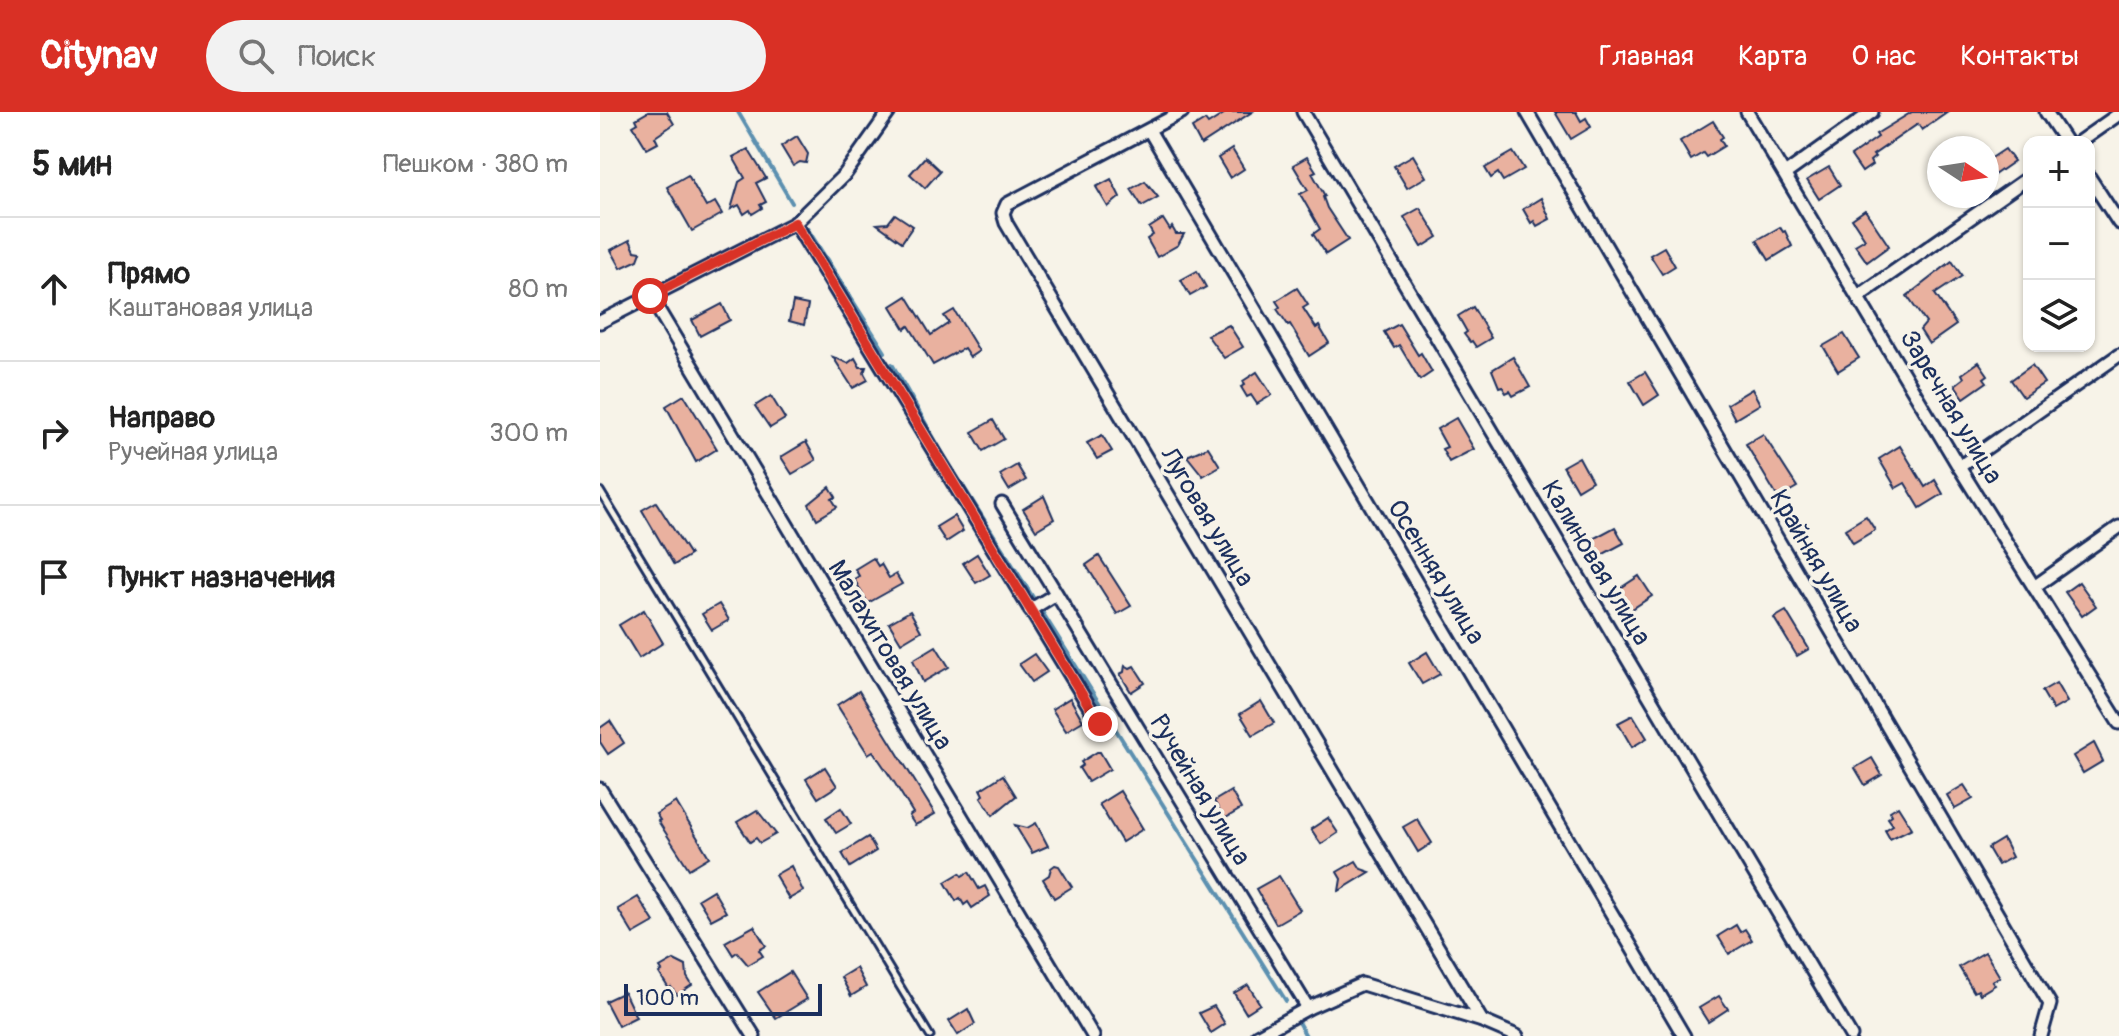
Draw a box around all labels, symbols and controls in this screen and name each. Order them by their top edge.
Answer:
search box [206,20,766,92]
text: Citynav [40,32,158,80]
icon: search [234,34,278,78]
text: Поиск [298,38,376,75]
text: Главная [1599,39,1694,74]
text: Карта [1738,39,1807,74]
text: О нас [1851,39,1916,74]
text: Контакты [1960,39,2079,74]
north arrow [1927,136,1999,208]
map controls [2023,136,2095,352]
button: + [2023,136,2095,208]
text: 5 мин [32,143,112,186]
text: Пешком · 380 m [383,148,568,180]
button: − [2023,208,2095,280]
text: Прямо [108,255,190,292]
icon: ahead [32,267,76,311]
text: 80 m [508,273,568,305]
route start [632,278,668,314]
button: layers [2023,280,2095,352]
text: Каштановая улица [108,292,313,324]
street label: Заречная улица [1893,324,2009,490]
text: Направо [108,399,215,436]
icon: right [32,411,76,455]
text: 300 m [489,417,568,449]
text: Ручейная улица [108,436,278,468]
street label: Луговая улица [1152,441,1261,593]
street label: Калиновая улица [1534,475,1658,651]
street label: Крайняя улица [1762,484,1870,638]
street label: Осенняя улица [1380,494,1492,650]
street label: Малахитовая улица [821,554,959,756]
icon: arrive [32,555,76,599]
text: Пункт назначения [108,559,335,596]
route end [1082,706,1118,742]
street label: Ручейная улица [1142,709,1258,871]
scale bar [624,980,822,1016]
text: 100 m [636,984,699,1012]

